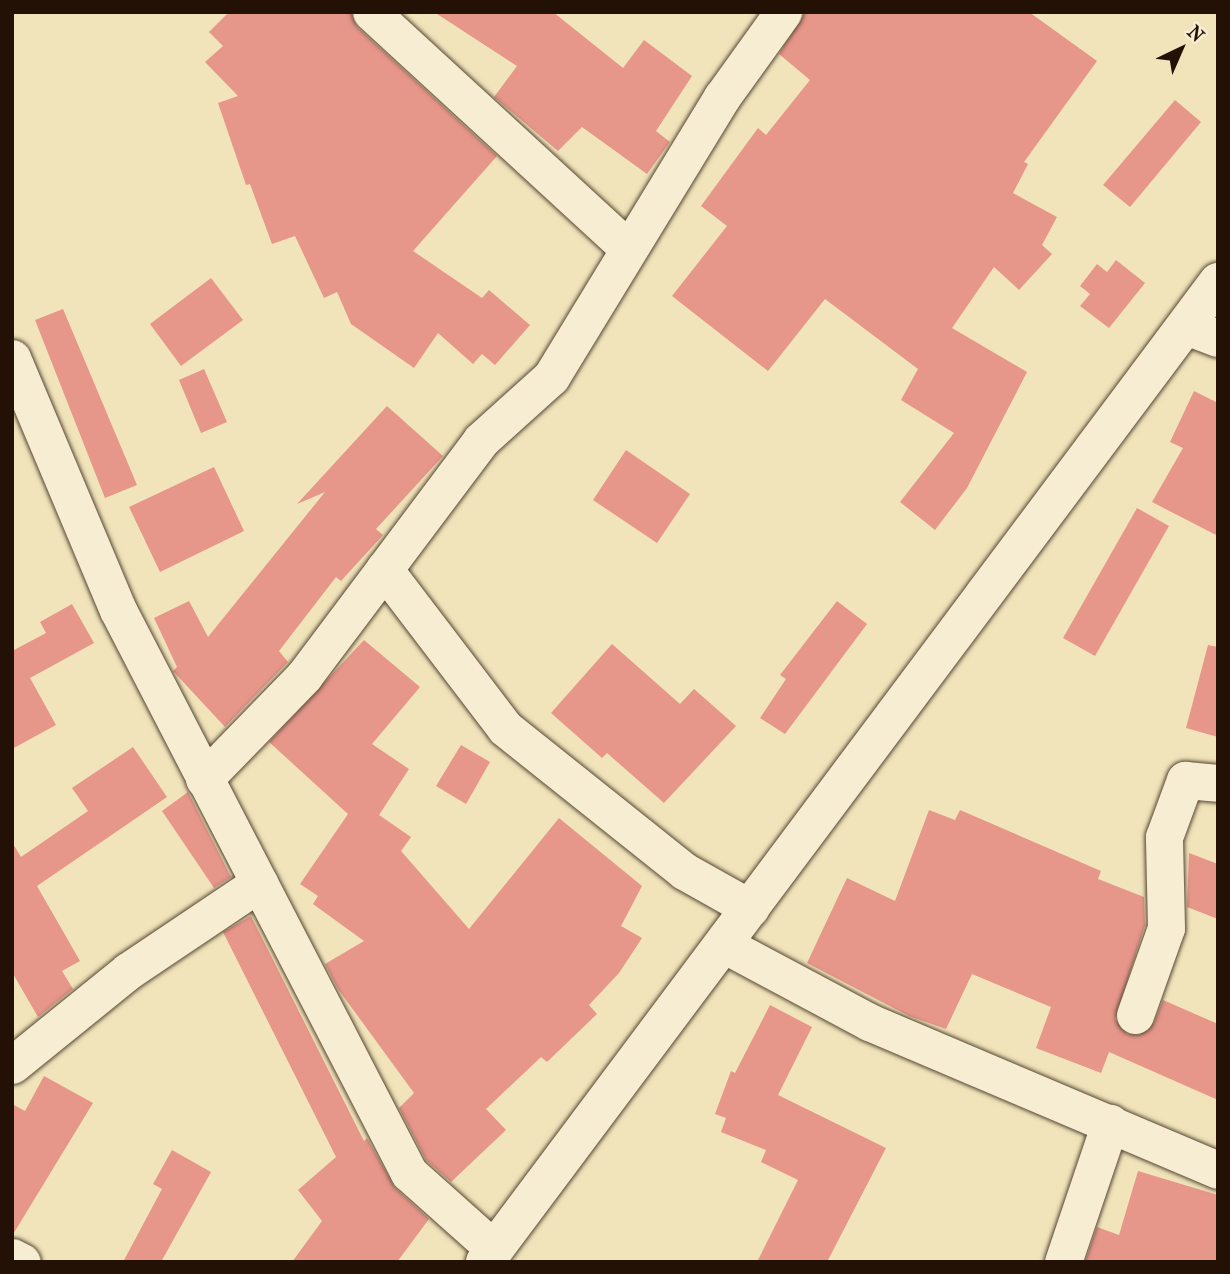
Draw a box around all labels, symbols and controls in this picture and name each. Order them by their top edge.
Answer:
north arrow [1146,14,1216,84]
text: N [1183,21,1208,47]

